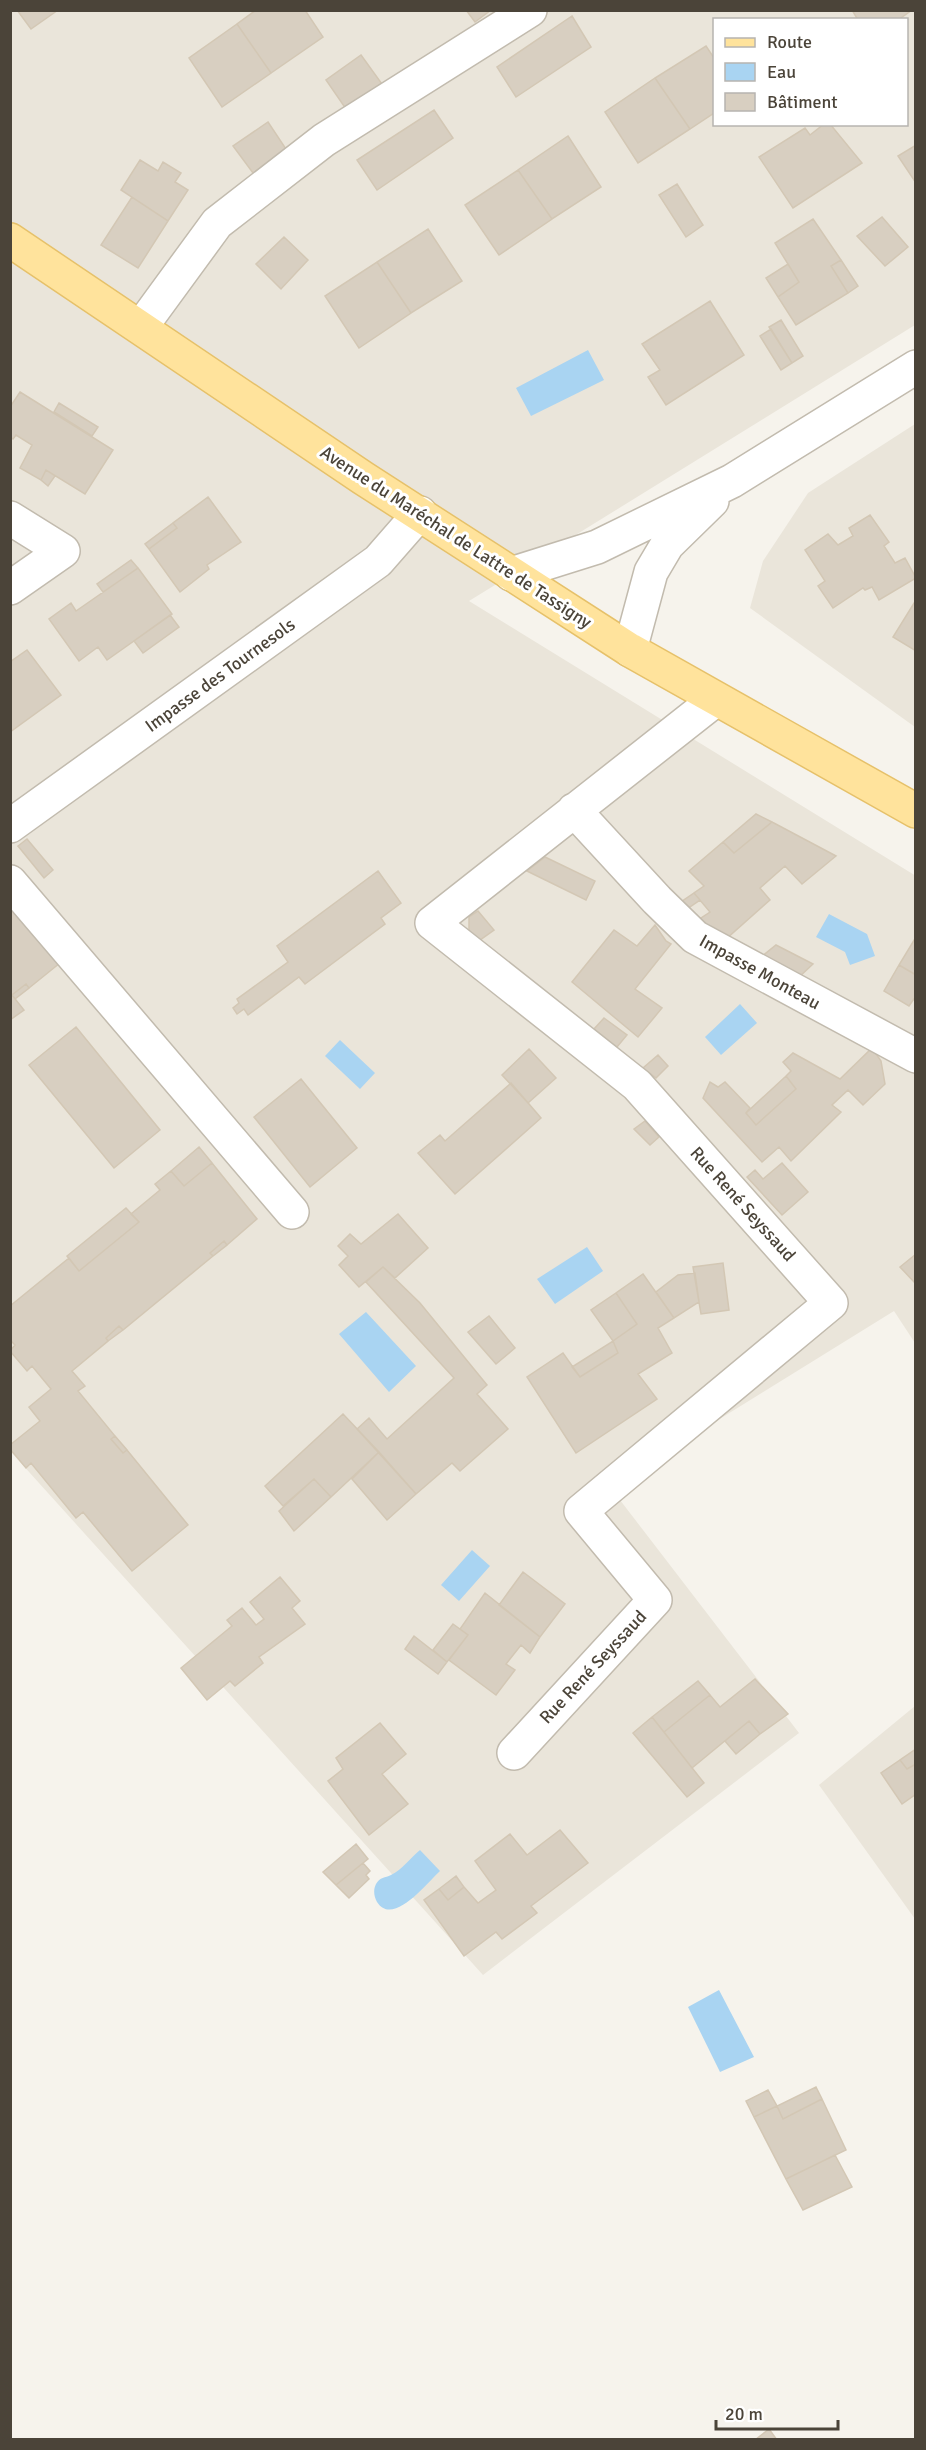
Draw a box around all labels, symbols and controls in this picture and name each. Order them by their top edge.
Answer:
legend [713,18,908,126]
text: Route [767,31,812,53]
text: Eau [767,61,796,83]
text: Bâtiment [767,91,838,113]
street label: Avenue du Maréchal de Lattre de Tassigny [316,441,596,633]
street label: Impasse des Tournesols [141,613,299,737]
street label: Impasse Monteau [696,930,824,1014]
street label: Rue René Seyssaud [686,1142,800,1266]
street label: Rue René Seyssaud [535,1606,651,1728]
scale bar [716,2393,838,2431]
text: 20 m [725,2403,763,2425]

